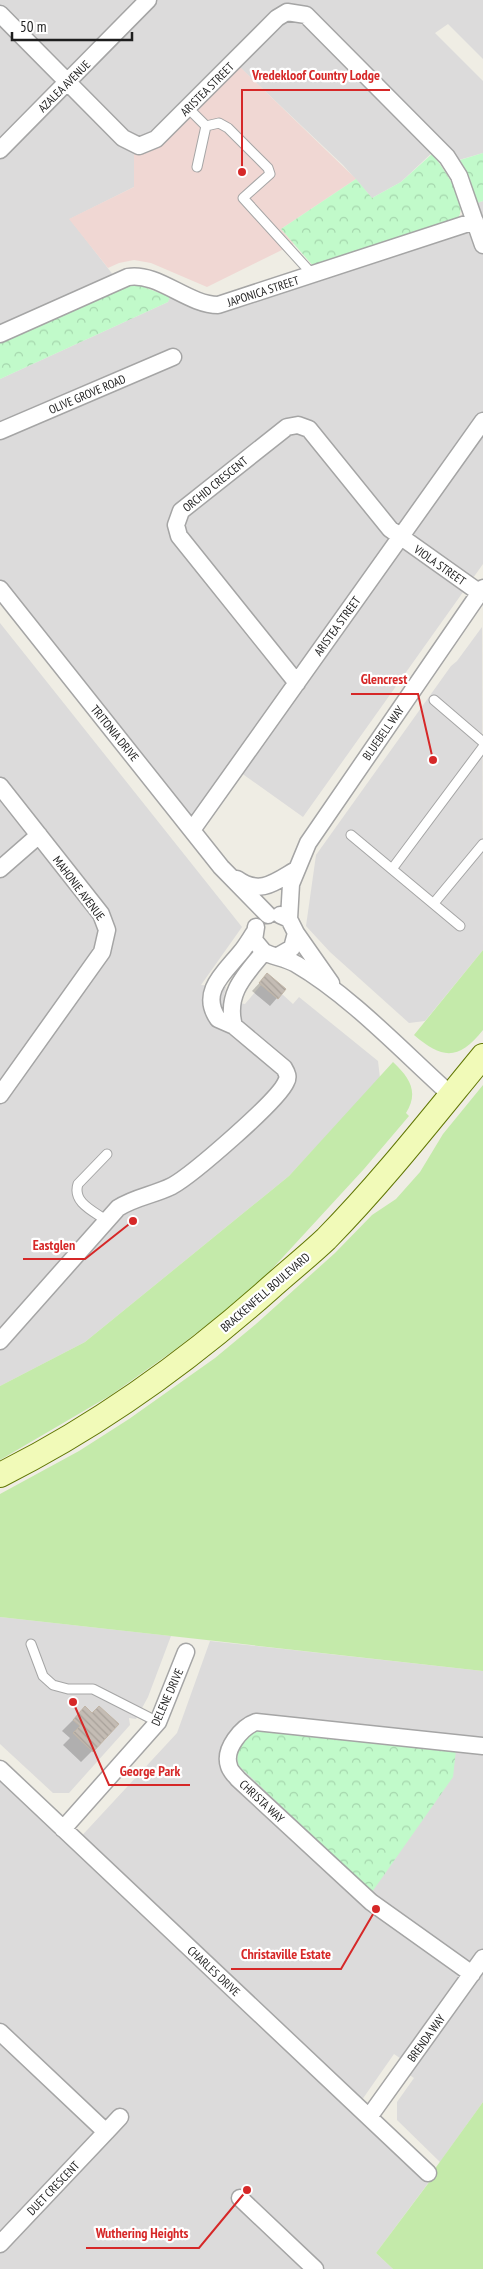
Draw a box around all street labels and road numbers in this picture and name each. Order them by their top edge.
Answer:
street label: AZALEA AVENUE [35,57,93,115]
street label: ARISTEA STREET [177,59,237,119]
street label: JAPONICA STREET [224,272,301,310]
street label: OLIVE GROVE ROAD [46,371,128,417]
street label: ORCHID CRESCENT [179,453,251,515]
street label: VIOLA STREET [410,541,469,589]
street label: ARISTEA STREET [310,593,364,659]
street label: TRITONIA DRIVE [88,702,142,764]
street label: BLUEBELL WAY [359,702,407,763]
street label: MAHONIE AVENUE [50,853,108,923]
street label: BRACKENFELL BOULEVARD [217,1249,313,1335]
street label: DELENE DRIVE [148,1666,186,1728]
street label: CHRISTA WAY [236,1776,288,1826]
street label: CHARLES DRIVE [184,1943,244,1999]
street label: BRENDA WAY [404,2011,449,2065]
street label: DUET CRESCENT [24,2157,83,2218]

